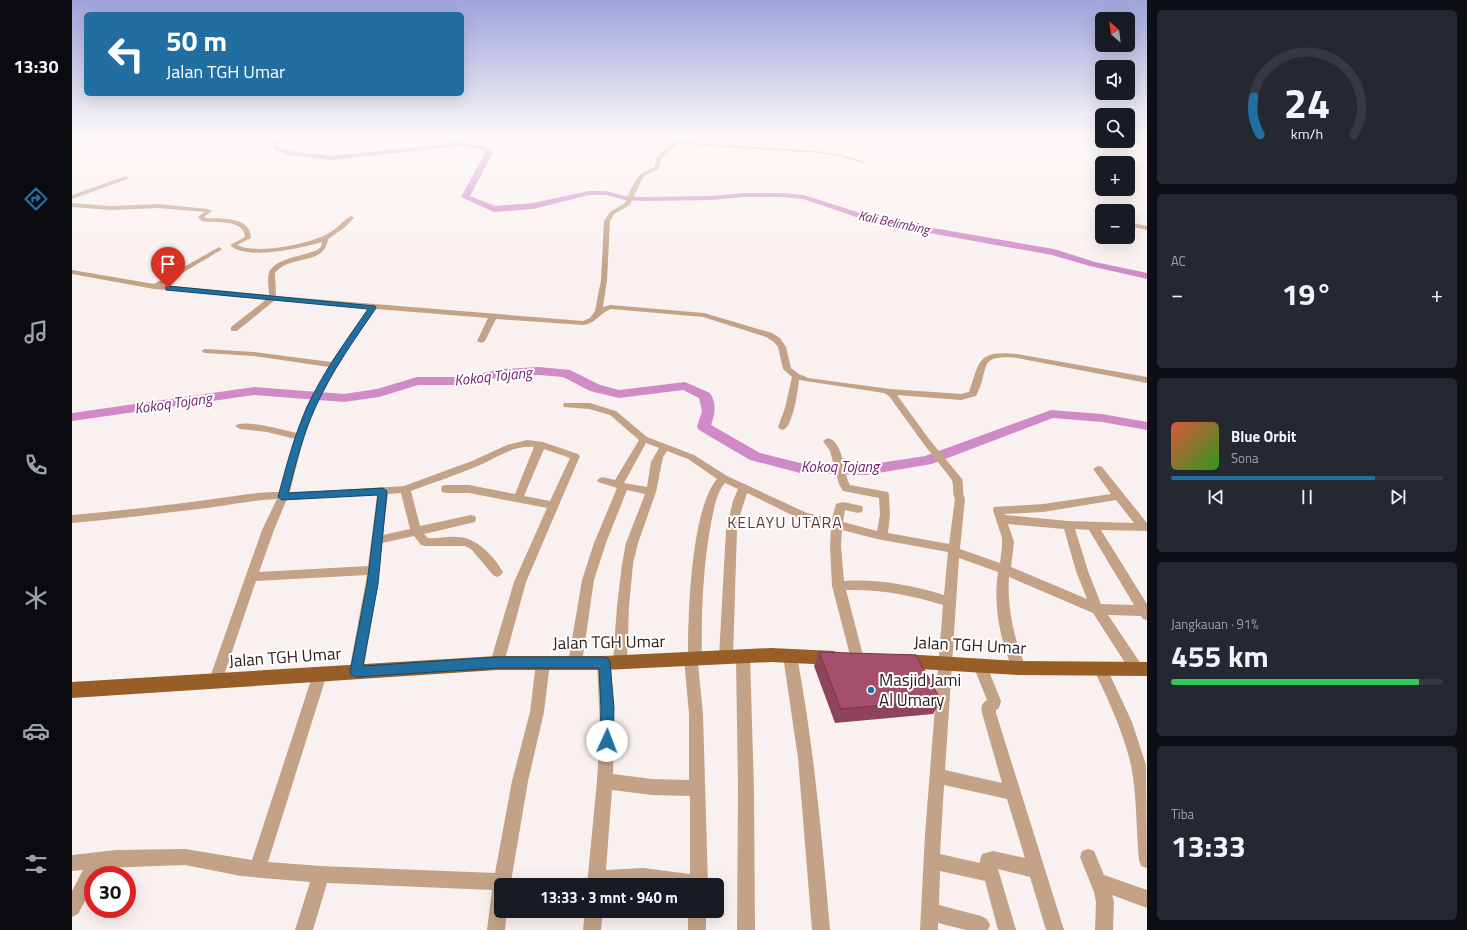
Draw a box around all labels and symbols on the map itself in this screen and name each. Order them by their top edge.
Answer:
north arrow [1095,12,1135,52]
water label: Kali Belimbing [857,205,933,240]
pin [151,247,185,288]
water label: Kokoq Tojang [453,360,535,392]
water label: Kokoq Tojang [133,386,215,420]
water label: Kokoq Tojang [801,455,881,478]
district label: KELAYU UTARA [727,510,843,534]
street label: Jalan TGH Umar [552,628,666,656]
street label: Jalan TGH Umar [913,629,1027,661]
street label: Jalan TGH Umar [228,640,342,674]
place label: Masjid Jami Al Umary [879,667,961,713]
marker: Masjid Jami Al Umary [866,685,876,695]
position arrow [586,720,628,762]
speed limit sign: 30 [84,866,136,918]

